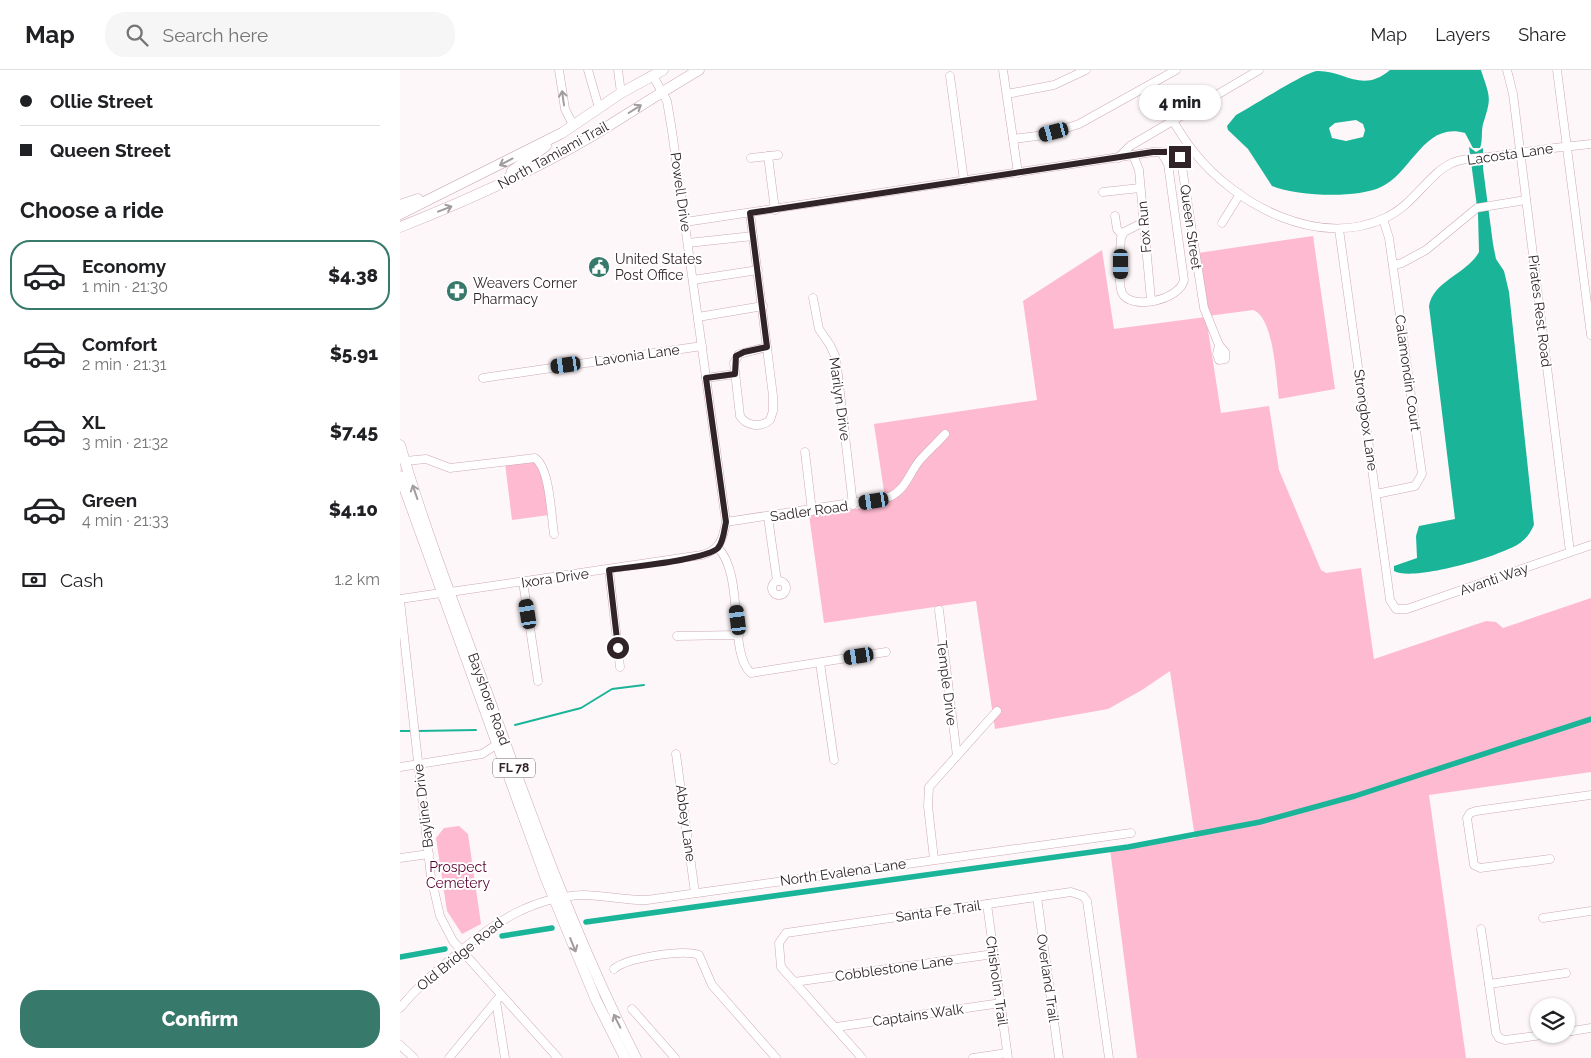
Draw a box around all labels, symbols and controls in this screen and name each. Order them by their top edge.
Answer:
search box [105,12,455,57]
text: Map [25,20,75,49]
icon: search [123,21,151,49]
text: Search here [163,24,268,46]
text: Map [1371,24,1407,45]
text: Layers [1435,24,1490,45]
text: Share [1518,24,1566,45]
callout: 4 min [1139,84,1221,119]
text: Ollie Street [50,90,153,112]
one-way arrow [558,91,568,107]
text: 4 min [1159,93,1201,112]
one-way arrow [628,103,642,113]
street label: North Tamiami Trail [495,118,611,192]
car [1037,121,1070,143]
text: Queen Street [50,139,171,161]
street label: Lacosta Lane [1466,140,1554,168]
route end [1169,146,1191,168]
street label: Powell Drive [668,151,694,233]
one-way arrow [499,158,514,167]
street label: Queen Street [1177,183,1205,271]
text: Choose a ride [20,197,164,223]
street label: Fox Run [1134,200,1154,254]
one-way arrow [437,204,453,213]
car [1113,249,1128,279]
place label: United States Post Office [615,251,702,283]
icon: car [22,253,67,298]
street label: Pirates Rest Road [1525,254,1555,368]
text: Economy [82,255,166,277]
public building icon: United States Post Office [587,255,611,279]
text: $4.38 [328,264,378,286]
place label: Weavers Corner Pharmacy [473,275,577,307]
text: 1 min · 21:30 [82,277,168,296]
pharmacy icon: Weavers Corner Pharmacy [445,279,469,303]
street label: Calamondin Court [1392,314,1424,433]
icon: car [22,331,67,376]
text: Comfort [82,333,157,355]
street label: Lavonia Lane [593,341,681,369]
text: $5.91 [330,342,378,364]
text: 2 min · 21:31 [82,355,167,374]
car [550,355,581,375]
street label: Marilyn Drive [826,356,854,442]
street label: Strongbox Lane [1351,368,1381,472]
icon: car [22,409,67,454]
text: XL [82,411,105,433]
text: $7.45 [330,420,378,442]
text: 3 min · 21:32 [82,433,168,452]
one-way arrow [410,484,419,500]
icon: car [22,487,67,532]
text: Green [82,489,137,511]
car [858,491,889,511]
text: $4.10 [329,498,378,520]
street label: Sadler Road [769,498,849,524]
text: 4 min · 21:33 [82,511,169,530]
street label: Avanti Way [1457,560,1531,598]
street label: Ixora Drive [520,565,590,591]
icon: cash [20,566,48,594]
text: Cash [60,569,104,591]
text: 1.2 km [335,570,380,589]
car [518,598,537,630]
car [728,604,747,636]
route start [607,637,629,659]
street label: Temple Drive [934,639,960,727]
car [843,646,874,666]
street label: Bayshore Road [465,650,513,748]
road number: FL 78 [493,758,535,778]
street label: Bayline Drive [410,763,436,849]
street label: Abbey Lane [673,783,699,863]
street label: North Evalena Lane [779,855,907,889]
park label: Prospect Cemetery [426,859,490,891]
street label: Santa Fe Trail [894,897,982,925]
street label: Old Bridge Road [414,914,506,994]
street label: Overland Trail [1034,933,1062,1023]
street label: Chisholm Trail [983,935,1011,1027]
one-way arrow [569,937,578,953]
street label: Cobblestone Lane [834,952,954,984]
button: Confirm [20,990,380,1048]
map controls [1530,998,1575,1043]
button: layers [1530,998,1575,1043]
street label: Captains Walk [871,1001,965,1029]
one-way arrow [612,1013,622,1028]

